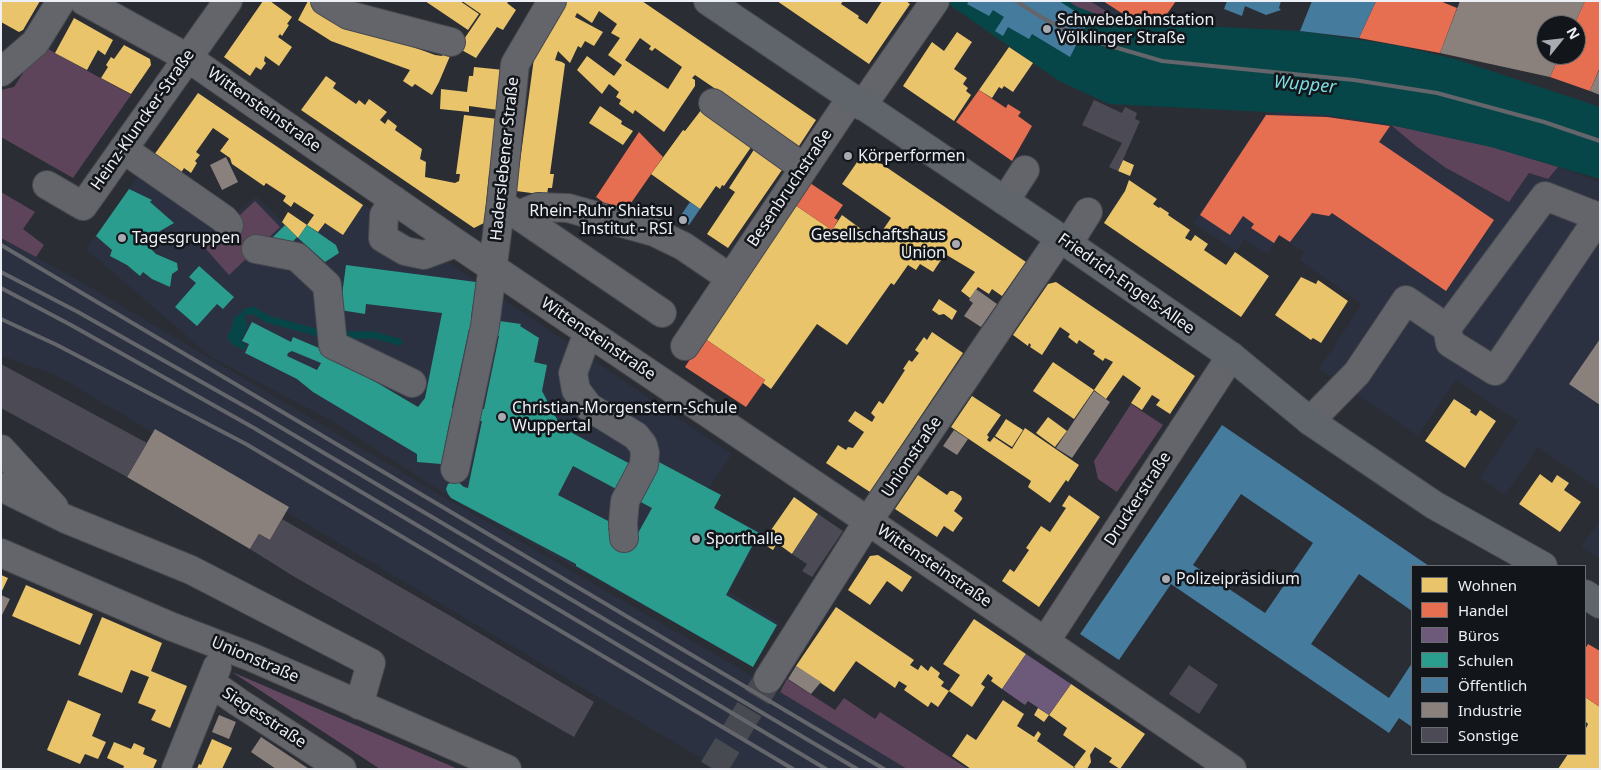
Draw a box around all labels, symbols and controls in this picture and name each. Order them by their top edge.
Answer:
place label: Schwebebahnstation Völklinger Straße [1057,10,1214,48]
north arrow [1536,15,1586,65]
marker: Schwebebahnstation Völklinger Straße [1041,23,1053,35]
text: N [1563,23,1585,43]
street label: Heinz-Kluncker-Straße [87,46,199,194]
street label: Wittensteinstraße [204,64,324,156]
water label: Wupper [1273,72,1337,98]
street label: Haderslebener Straße [487,76,523,242]
street label: Besenbruchstraße [744,126,836,250]
place label: Körperformen [858,146,965,166]
marker: Körperformen [842,150,854,162]
place label: Rhein-Ruhr Shiatsu Institut - RSI [529,201,673,239]
marker: Rhein-Ruhr Shiatsu Institut - RSI [677,214,689,226]
place label: Gesellschaftshaus Union [811,225,946,263]
place label: Tagesgruppen [132,228,240,248]
street label: Friedrich-Engels-Allee [1054,230,1198,338]
marker: Tagesgruppen [116,232,128,244]
marker: Gesellschaftshaus Union [950,238,962,250]
street label: Wittensteinstraße [537,294,659,384]
place label: Christian-Morgenstern-Schule Wuppertal [512,398,737,436]
marker: Christian-Morgenstern-Schule Wuppertal [496,411,508,423]
street label: Unionstraße [878,413,946,501]
street label: Druckerstraße [1101,449,1175,549]
street label: Wittensteinstraße [873,521,995,611]
place label: Sporthalle [706,529,783,549]
marker: Sporthalle [690,533,702,545]
legend [1411,565,1586,755]
place label: Polizeipräsidium [1176,569,1300,589]
marker: Polizeipräsidium [1160,573,1172,585]
text: Wohnen [1458,575,1517,595]
text: Handel [1458,600,1508,620]
text: Büros [1458,625,1499,645]
street label: Unionstraße [208,633,302,687]
text: Schulen [1458,650,1514,670]
text: Öffentlich [1458,675,1527,695]
street label: Siegesstraße [218,684,310,752]
text: Industrie [1458,700,1522,720]
text: Sonstige [1458,725,1519,745]

